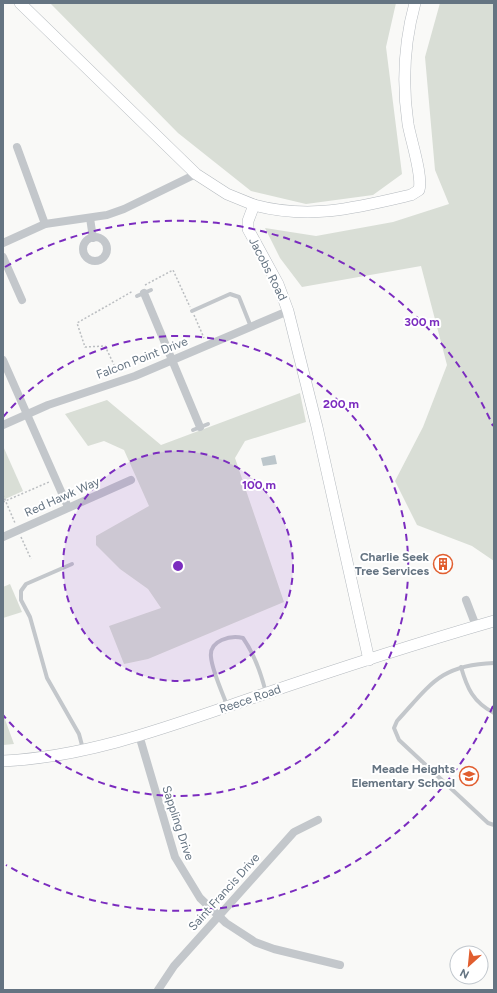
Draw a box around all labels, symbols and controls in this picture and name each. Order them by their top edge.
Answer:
street label: Jacobs Road [246,235,290,303]
text: 300 m [404,315,440,329]
street label: Falcon Point Drive [94,334,190,382]
text: 200 m [323,397,359,411]
street label: Red Hawk Way [22,474,102,520]
text: 100 m [242,478,276,492]
place label: Charlie Seek Tree Services [355,550,430,578]
building icon: Charlie Seek Tree Services [432,553,454,575]
centre of rings [171,559,185,573]
street label: Reece Road [217,682,283,716]
place label: Meade Heights Elementary School [351,762,455,790]
school or university icon: Meade Heights Elementary School [458,765,480,787]
street label: Sappling Drive [159,784,197,862]
street label: Saint Francis Drive [186,850,263,934]
north arrow [449,945,489,985]
text: N [458,966,471,981]

